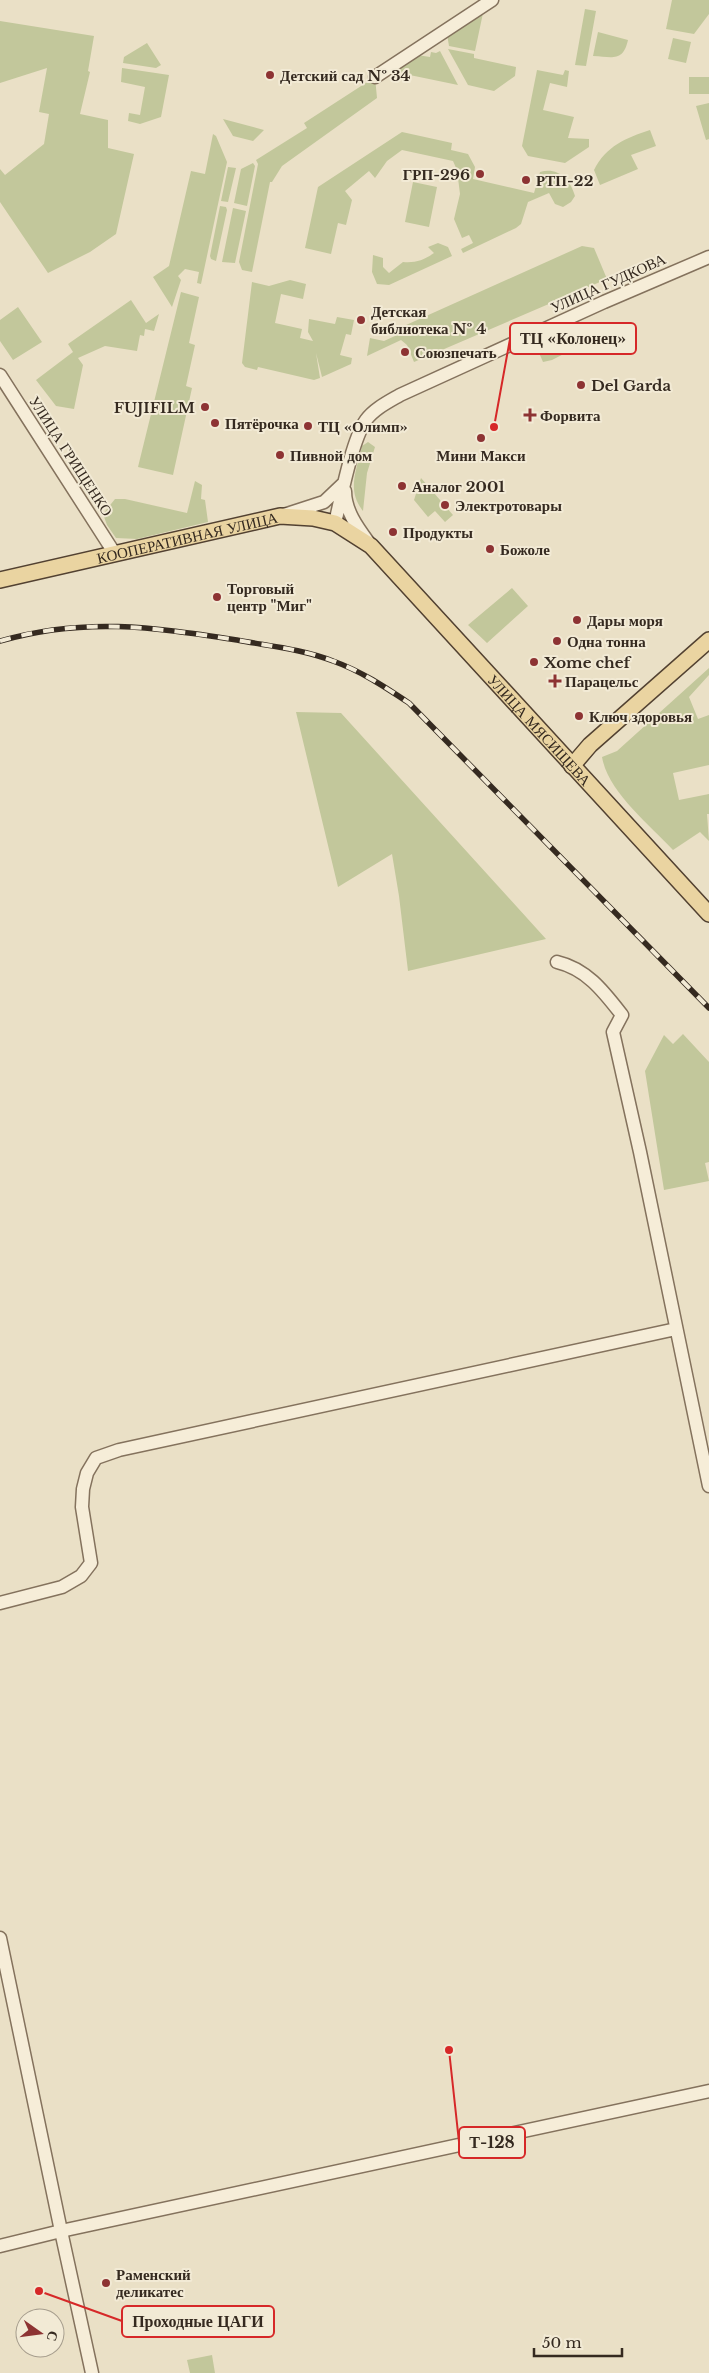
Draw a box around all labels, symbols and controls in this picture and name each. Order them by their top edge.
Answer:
place label: Детский сад № 34 [280,66,411,85]
marker: Детский сад № 34 [264,69,276,81]
place label: ГРП-296 [403,165,470,184]
marker: ГРП-296 [474,168,486,180]
place label: РТП-22 [536,171,594,190]
marker: РТП-22 [520,174,532,186]
street label: УЛИЦА ГУДКОВА [547,249,669,317]
place label: Детская библиотека № 4 [371,302,486,338]
marker: Детская библиотека № 4 [355,314,367,326]
callout: ТЦ «Колонец» [510,323,636,354]
text: ТЦ «Колонец» [520,328,626,348]
place label: Союзпечать [415,343,497,362]
marker: Союзпечать [399,346,411,358]
place label: Del Garda [591,376,671,395]
marker: Del Garda [575,379,587,391]
street label: УЛИЦА ГРИЩЕНКО [25,392,117,520]
place label: FUJIFILM [114,398,195,417]
marker: FUJIFILM [199,401,211,413]
place label: Форвита [540,406,601,425]
marker: Форвита [524,409,536,421]
place label: Пятёрочка [225,414,299,433]
marker: Пятёрочка [209,417,221,429]
place label: ТЦ «Олимп» [318,417,408,436]
marker: ТЦ «Олимп» [302,420,314,432]
marker: Мини Макси [475,432,487,444]
place label: Пивной дом [290,446,372,465]
place label: Мини Макси [436,446,526,465]
marker: Пивной дом [274,449,286,461]
place label: Аналог 2001 [412,477,505,496]
marker: Аналог 2001 [396,480,408,492]
place label: Электротовары [455,496,562,515]
marker: Электротовары [439,499,451,511]
street label: КООПЕРАТИВНАЯ УЛИЦА [95,507,280,567]
place label: Продукты [403,523,473,542]
marker: Продукты [387,526,399,538]
place label: Божоле [500,540,550,559]
marker: Божоле [484,543,496,555]
place label: Торговый центр "Миг" [227,579,312,615]
marker: Торговый центр "Миг" [211,591,223,603]
place label: Дары моря [587,611,663,630]
marker: Дары моря [571,614,583,626]
place label: Одна тонна [567,632,646,651]
marker: Одна тонна [551,635,563,647]
place label: Xome chef [543,653,632,672]
marker: Xome chef [528,656,540,668]
street label: УЛИЦА МЯСИЩЕВА [484,670,596,789]
place label: Парацельс [565,672,639,691]
marker: Парацельс [549,675,561,687]
place label: Ключ здоровья [589,707,692,726]
marker: Ключ здоровья [573,710,585,722]
callout: Т-128 [459,2127,525,2158]
text: Т-128 [469,2132,515,2152]
place label: Раменский деликатес [116,2265,191,2301]
marker: Раменский деликатес [100,2277,112,2289]
callout: Проходные ЦАГИ [122,2306,274,2337]
north arrow [15,2308,65,2358]
text: Проходные ЦАГИ [132,2311,264,2331]
scale bar [534,2326,622,2358]
text: С [43,2329,63,2343]
text: 50 m [542,2333,582,2352]

